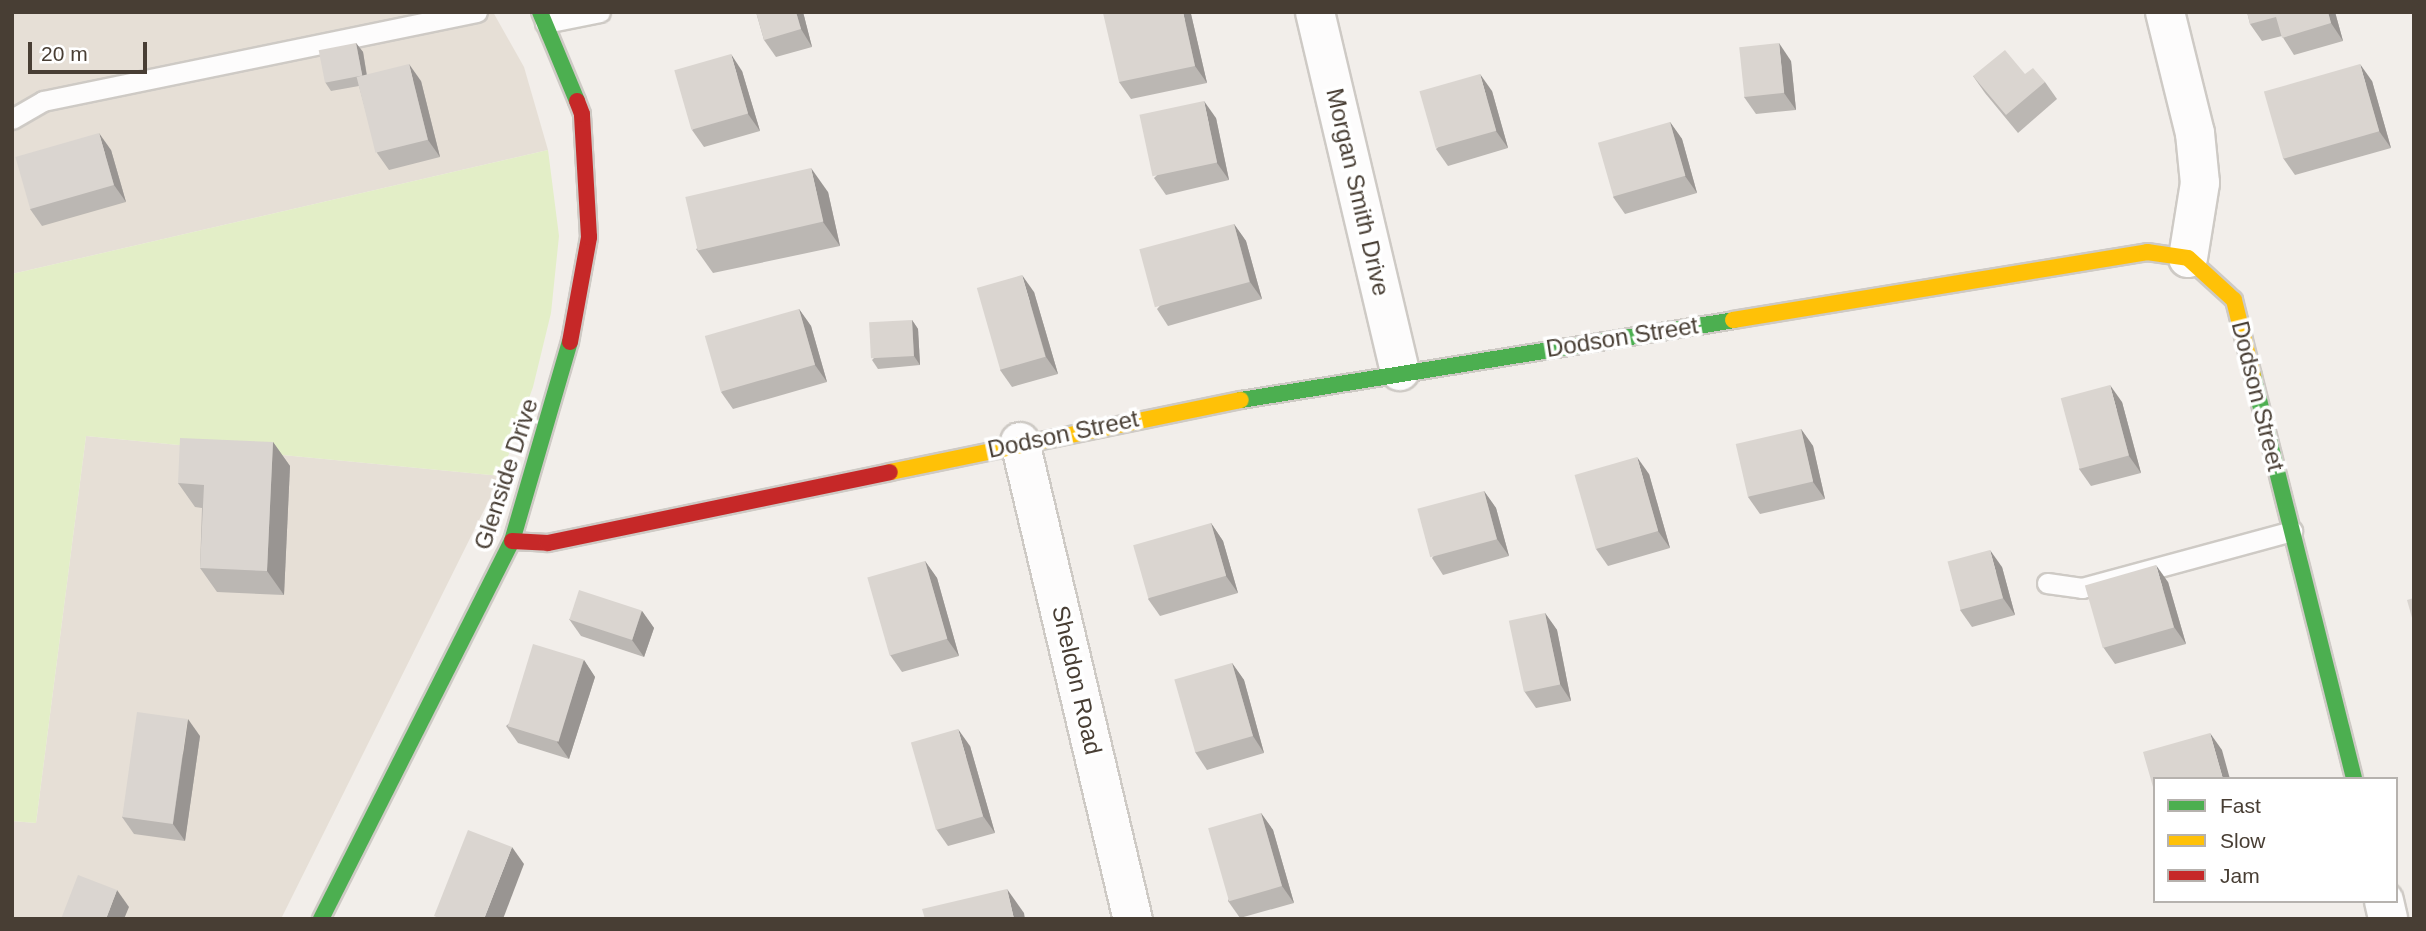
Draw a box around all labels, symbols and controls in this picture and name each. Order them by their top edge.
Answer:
scale bar [32,28,150,72]
text: 20 m [41,42,88,65]
street label: Morgan Smith Drive [1320,85,1396,299]
street label: Dodson Street [1544,311,1700,363]
street label: Dodson Street [2225,318,2291,474]
street label: Glenside Drive [468,395,544,553]
street label: Dodson Street [985,404,1141,464]
street label: Sheldon Road [1046,603,1108,757]
legend [2153,777,2398,903]
text: Fast [2220,794,2261,817]
text: Slow [2220,829,2266,852]
text: Jam [2220,864,2260,887]

